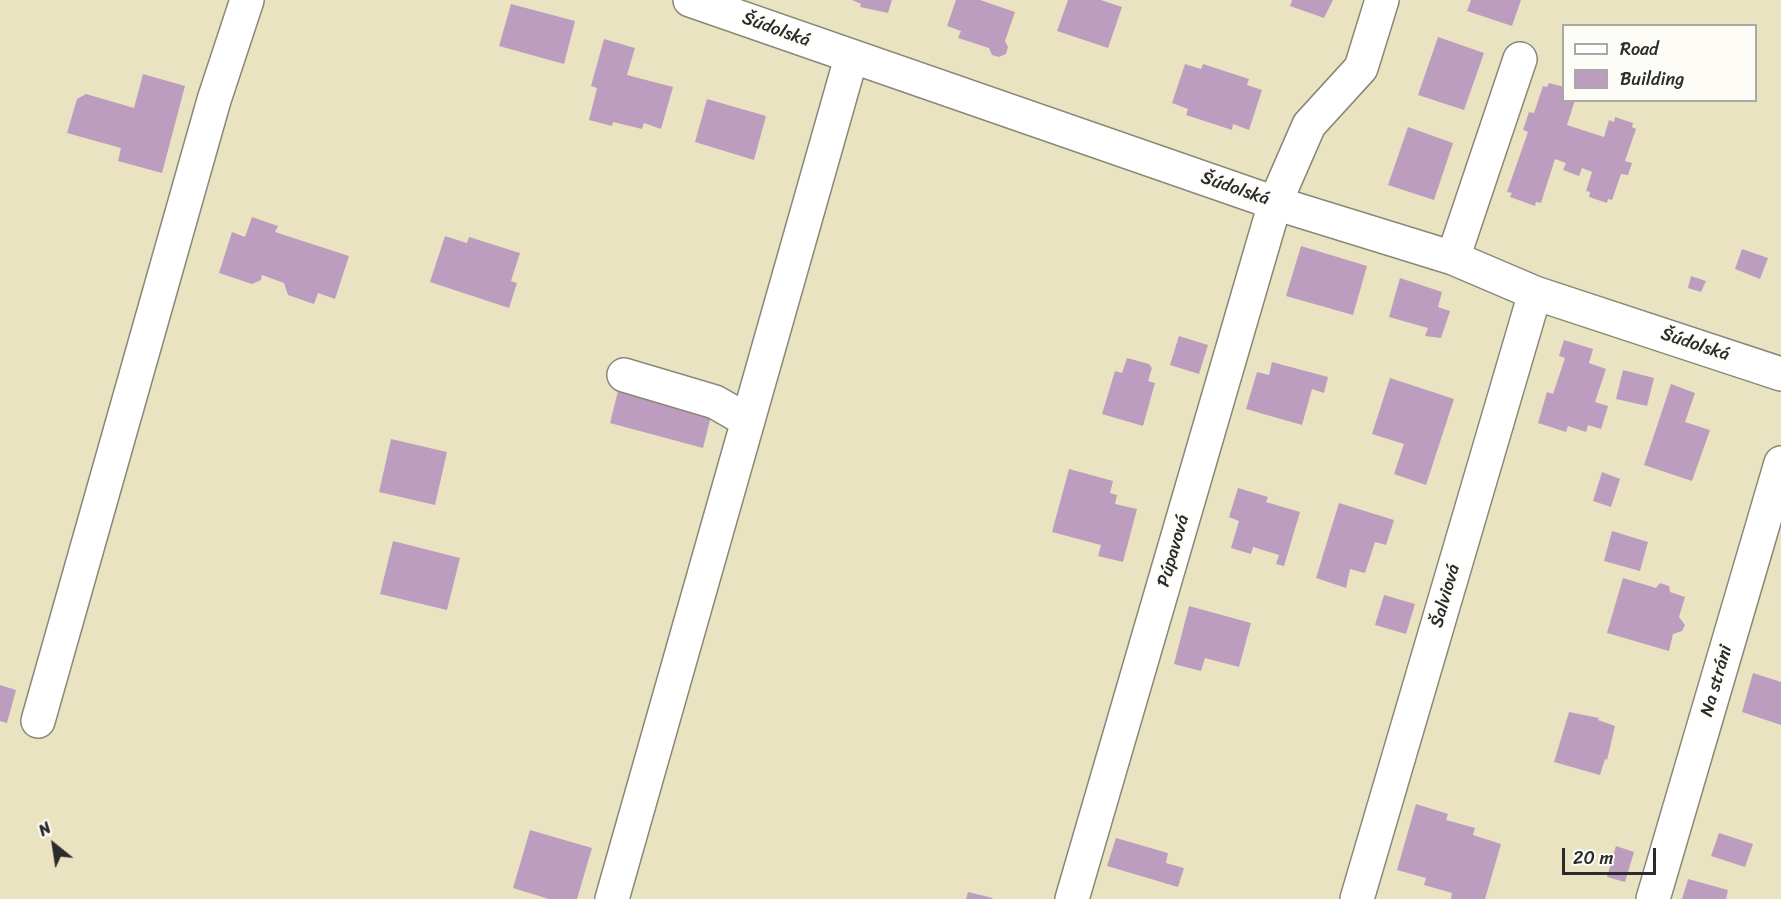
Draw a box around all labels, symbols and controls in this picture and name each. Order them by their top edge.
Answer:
street label: Šúdolská [739,8,813,52]
legend [1562,24,1757,102]
text: Road [1620,33,1659,65]
text: Building [1620,63,1684,95]
street label: Šúdolská [1198,167,1272,211]
street label: Šúdolská [1658,324,1732,366]
street label: Púpavová [1153,512,1195,590]
street label: Šalviová [1427,562,1465,630]
street label: Na stráni [1696,643,1738,719]
text: N [33,814,57,844]
north arrow [24,815,84,875]
scale bar [1565,836,1660,874]
text: 20 m [1573,842,1613,874]

